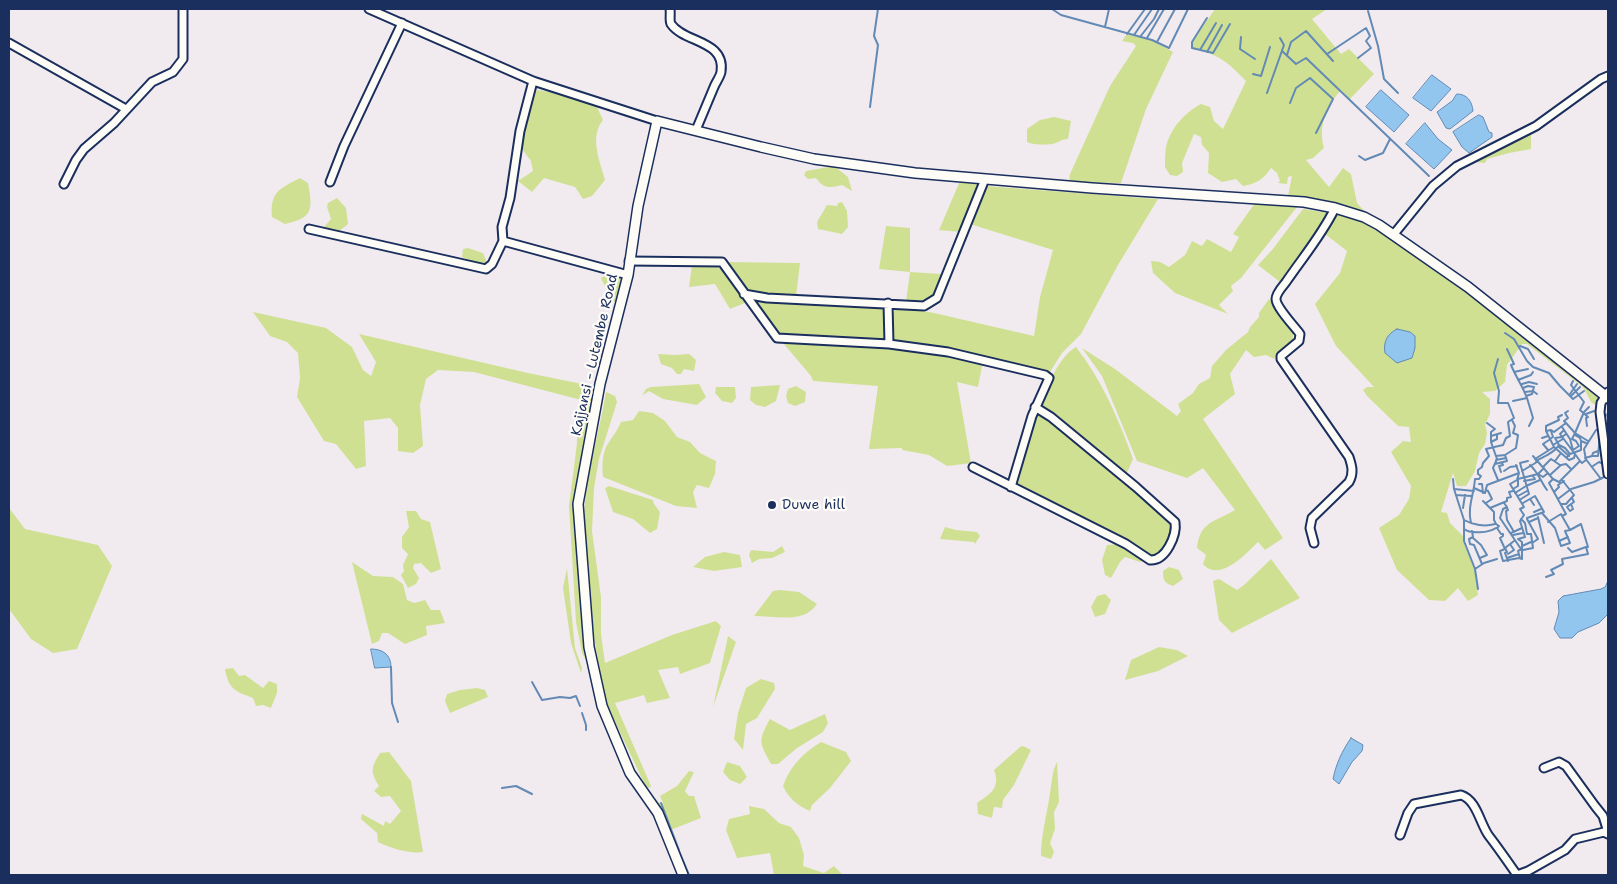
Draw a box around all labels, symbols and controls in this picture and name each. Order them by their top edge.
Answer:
street label: Kajjansi - Lutembe Road [568,272,622,438]
place label: Duwe hill [782,497,845,513]
marker: Duwe hill [766,499,778,511]

